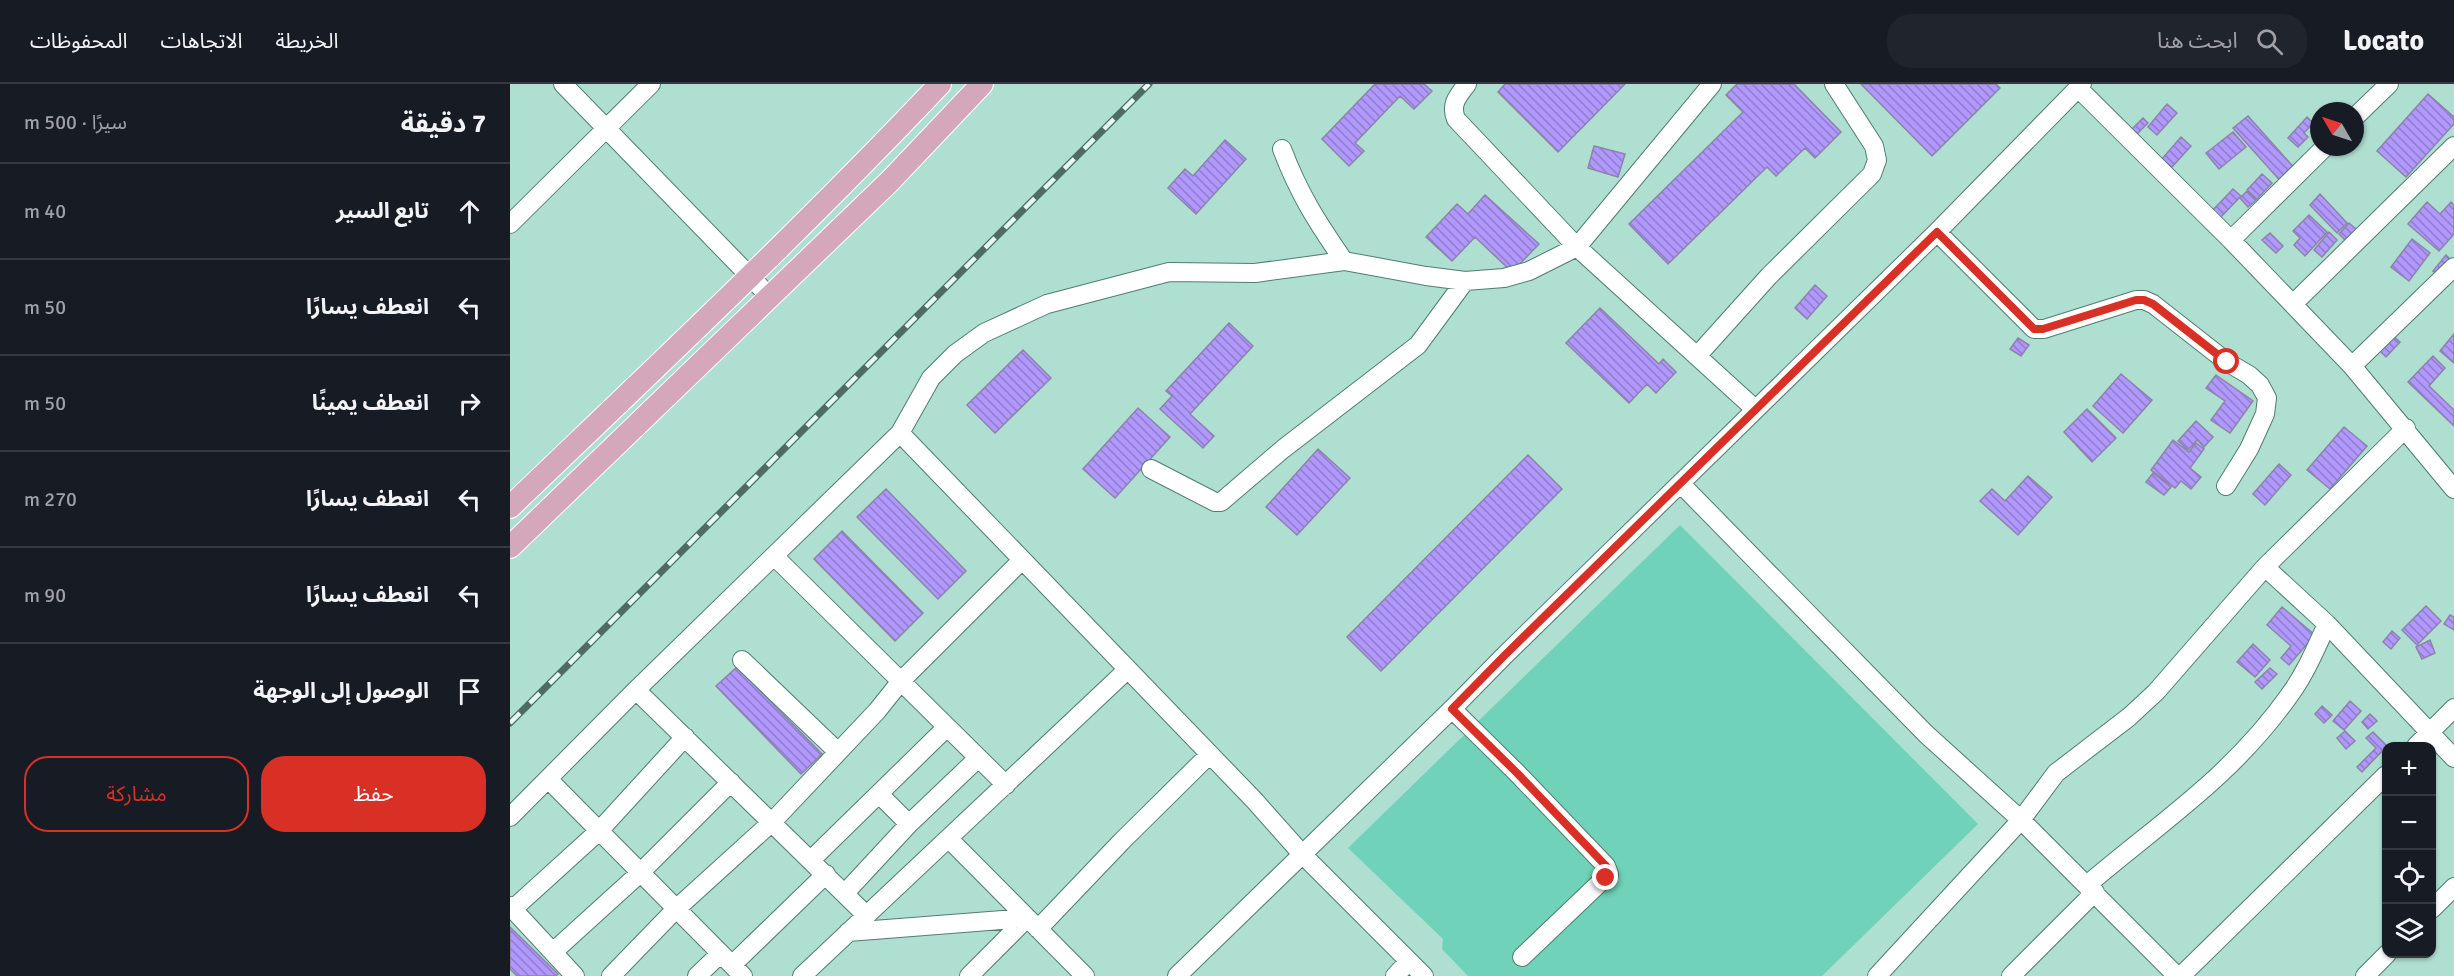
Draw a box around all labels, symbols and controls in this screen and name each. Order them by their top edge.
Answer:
search box [1887,14,2307,68]
text: Locato [2343,24,2424,58]
icon: search [2253,25,2286,58]
text: ابحث هنا [2157,27,2238,54]
text: المحفوظات [30,28,127,54]
text: الاتجاهات [160,28,242,54]
text: الخريطة [275,28,338,54]
north arrow [2310,102,2364,156]
text: 7 دقيقة [401,108,486,140]
text: سيرًا · 500 m [24,110,127,135]
icon: ahead [453,195,486,228]
text: تابع السير [336,197,429,224]
text: 40 m [24,199,66,224]
icon: left [453,291,486,324]
text: انعطف يسارًا [306,293,429,320]
text: 50 m [24,295,66,320]
route start [2213,348,2239,374]
icon: right [453,387,486,420]
text: انعطف يمينًا [312,389,429,416]
text: 50 m [24,391,66,416]
icon: left [453,483,486,516]
text: انعطف يسارًا [306,485,429,512]
text: 270 m [24,487,77,512]
icon: left [453,579,486,612]
text: انعطف يسارًا [306,581,429,608]
text: 90 m [24,583,66,608]
icon: arrive [453,675,486,708]
text: الوصول إلى الوجهة [253,677,429,704]
map controls [2382,742,2436,958]
button: + [2382,742,2436,796]
button: مشاركة [24,756,249,832]
button: حفظ [261,756,486,832]
button: − [2382,796,2436,850]
button: locate [2382,850,2436,904]
route end [1592,864,1618,890]
button: layers [2382,904,2436,958]

